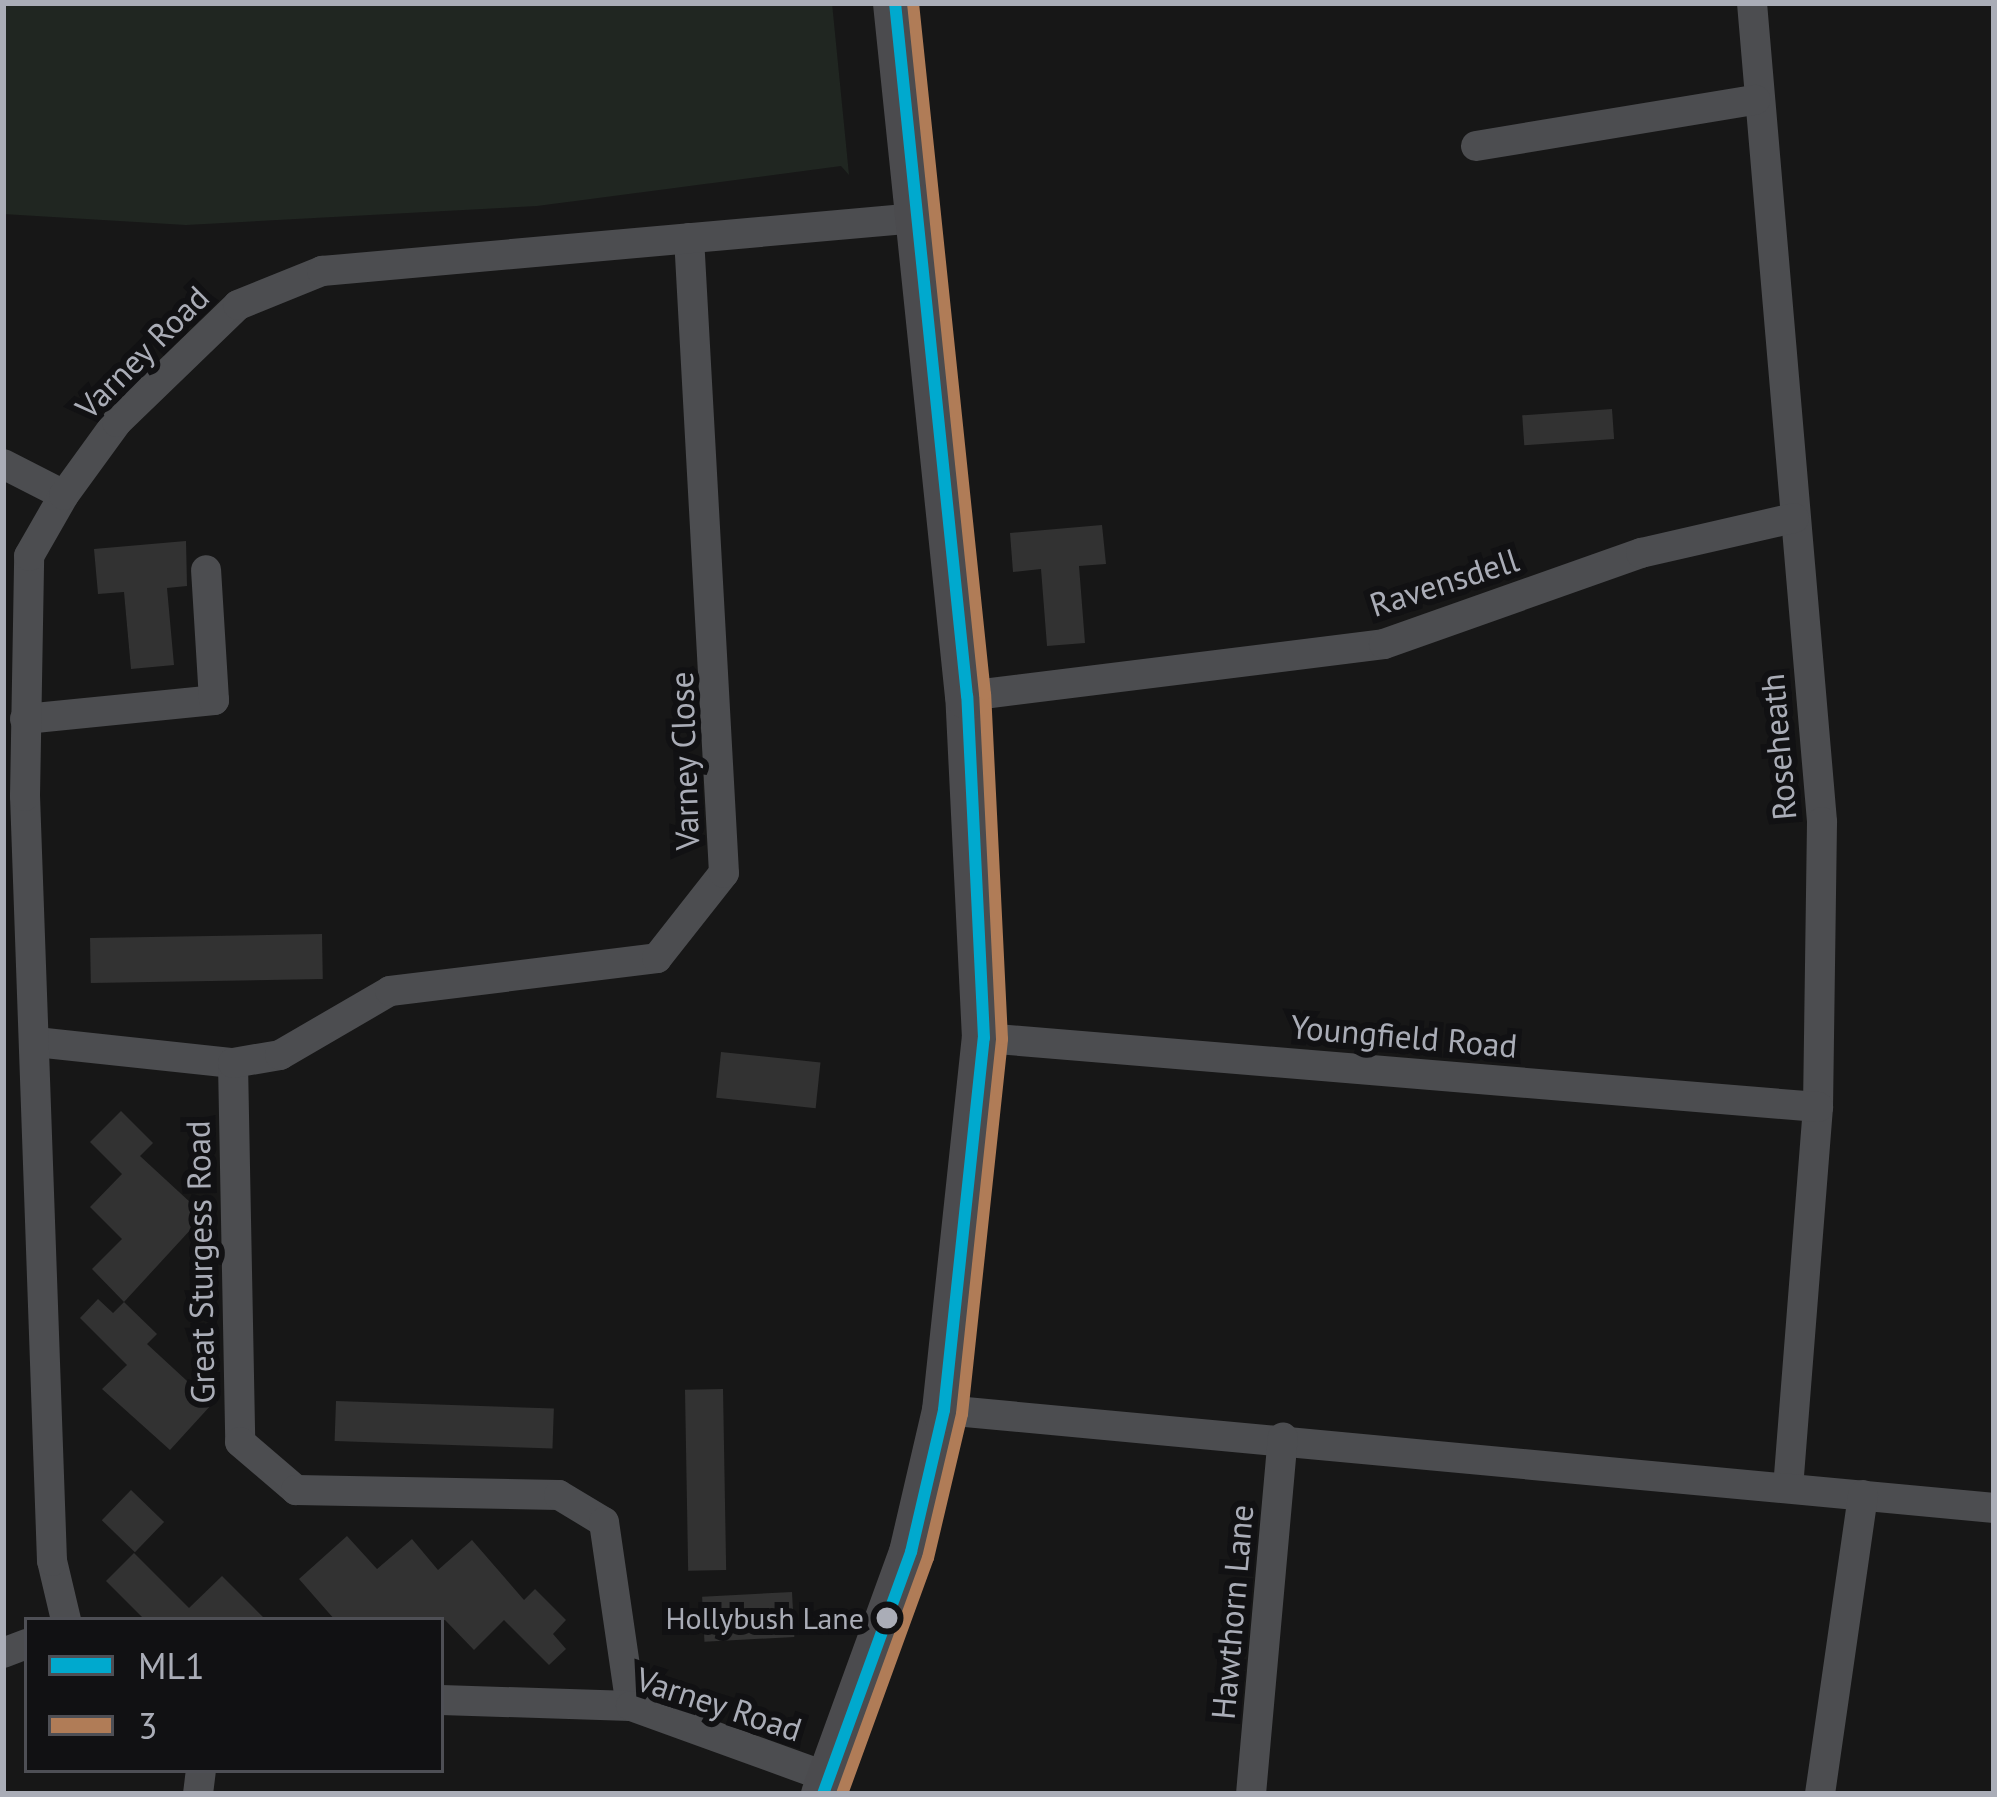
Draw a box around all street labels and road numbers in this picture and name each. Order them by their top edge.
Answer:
street label: Varney Road [67,277,217,427]
street label: Ravensdell [1365,539,1523,625]
street label: Varney Close [661,670,707,852]
street label: Roseheath [1752,672,1804,822]
street label: Youngfield Road [1289,1006,1519,1066]
street label: Great Sturgess Road [178,1120,222,1404]
street label: Hawthorn Lane [1203,1503,1261,1721]
street label: Varney Road [631,1658,807,1750]

